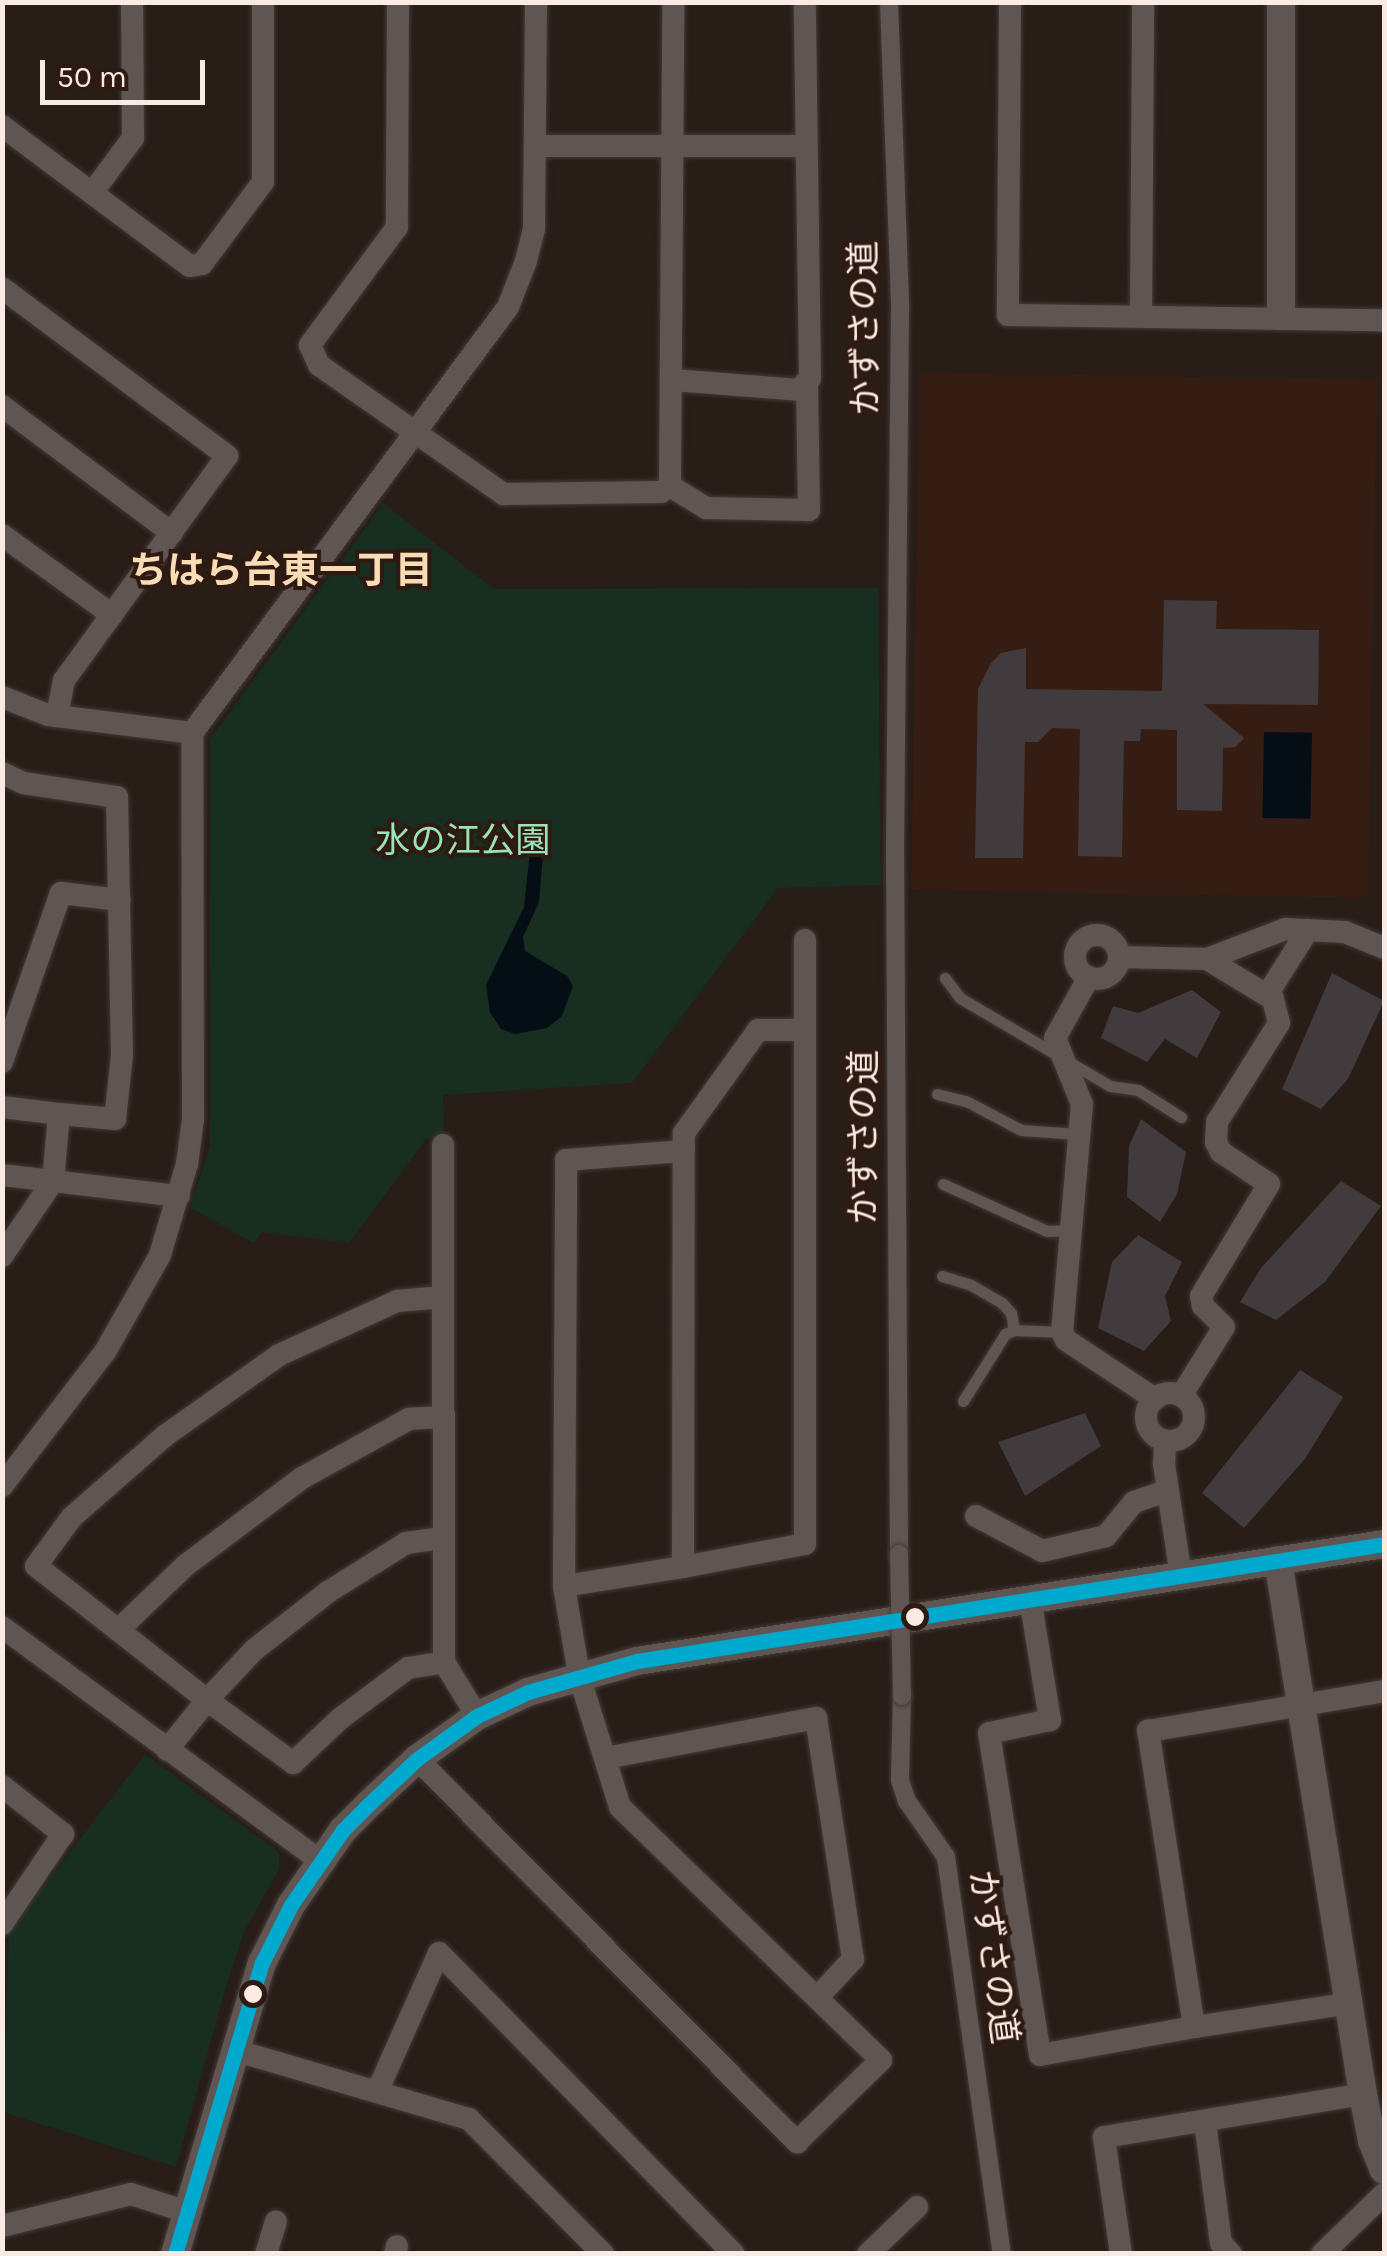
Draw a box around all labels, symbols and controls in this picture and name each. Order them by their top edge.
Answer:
scale bar [45,40,210,102]
text: 50 m [57,59,127,95]
street label: かずさの道 [842,240,888,416]
district label: ちはら台東一丁目 [129,548,433,594]
park label: 水の江公園 [376,820,550,862]
street label: かずさの道 [843,1050,885,1224]
unlabelled marker [905,1607,925,1627]
street label: かずさの道 [960,1867,1026,2047]
unlabelled marker [243,1984,263,2004]

